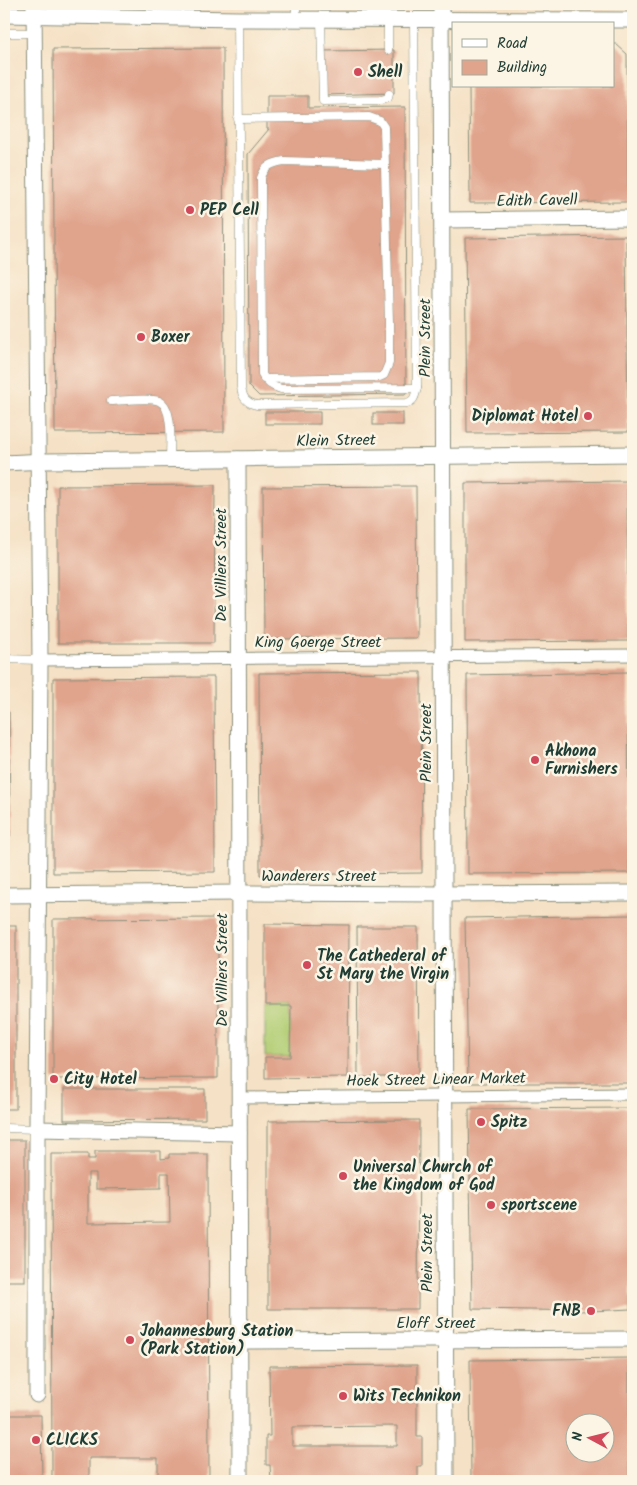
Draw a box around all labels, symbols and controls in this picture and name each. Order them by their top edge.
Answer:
legend [452,22,614,88]
text: Road [497,32,528,56]
text: Building [497,56,547,80]
place label: Shell [368,60,403,85]
marker: Shell [352,66,364,78]
street label: Edith Cavell [496,188,578,214]
place label: PEP Cell [200,198,259,223]
marker: PEP Cell [184,204,196,216]
street label: Plein Street [413,298,438,378]
place label: Boxer [151,325,191,350]
marker: Boxer [135,331,147,343]
place label: Diplomat Hotel [471,404,579,429]
marker: Diplomat Hotel [582,410,594,422]
street label: Klein Street [296,428,377,454]
street label: De Villiers Street [209,507,234,622]
street label: King Goerge Street [254,630,382,655]
street label: Plein Street [414,703,439,783]
place label: Akhona Furnishers [545,739,618,782]
marker: Akhona Furnishers [529,754,541,766]
street label: Wanderers Street [261,864,377,889]
street label: De Villiers Street [210,912,235,1027]
place label: The Cathederal of St Mary the Virgin [317,944,449,987]
marker: The Cathederal of St Mary the Virgin [301,959,313,971]
street label: Hoek Street Linear Market [346,1066,527,1094]
place label: City Hotel [64,1067,137,1092]
marker: City Hotel [48,1073,60,1085]
place label: Spitz [491,1110,528,1135]
marker: Spitz [475,1116,487,1128]
place label: Universal Church of the Kingdom of God [353,1155,495,1198]
marker: Universal Church of the Kingdom of God [337,1170,349,1182]
place label: sportscene [501,1193,577,1218]
marker: sportscene [485,1199,497,1211]
street label: Plein Street [415,1213,440,1293]
place label: FNB [552,1299,581,1324]
marker: FNB [585,1305,597,1317]
street label: Eloff Street [396,1311,477,1336]
place label: Johannesburg Station (Park Station) [140,1319,294,1362]
marker: Johannesburg Station (Park Station) [124,1334,136,1346]
place label: Wits Technikon [353,1384,461,1409]
marker: Wits Technikon [337,1390,349,1402]
north arrow [564,1412,614,1462]
place label: CLICKS [46,1428,98,1453]
text: N [567,1431,590,1442]
marker: CLICKS [30,1434,42,1446]

